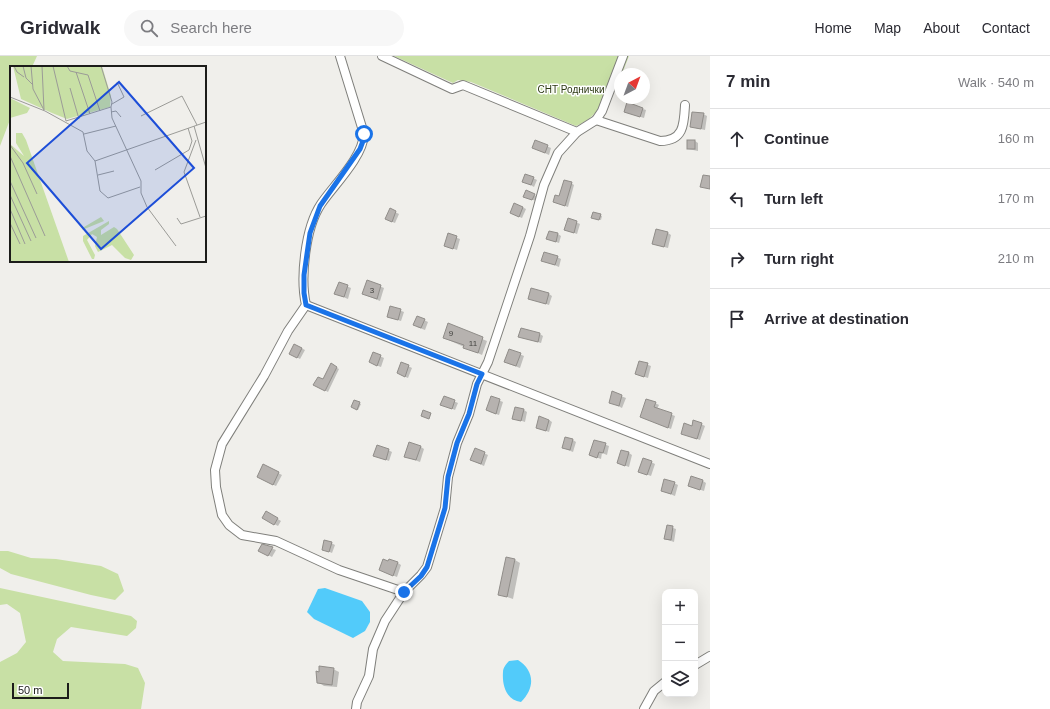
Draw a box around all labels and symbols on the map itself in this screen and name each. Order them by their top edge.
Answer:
inset map [10,66,206,262]
north arrow [614,68,650,104]
park label: СНТ Роднички [537,84,605,95]
route start [355,125,373,143]
house number: 3 [370,286,375,295]
house number: 9 [449,329,454,338]
house number: 11 [469,339,478,348]
route end [395,583,413,601]
scale bar [12,681,69,700]

